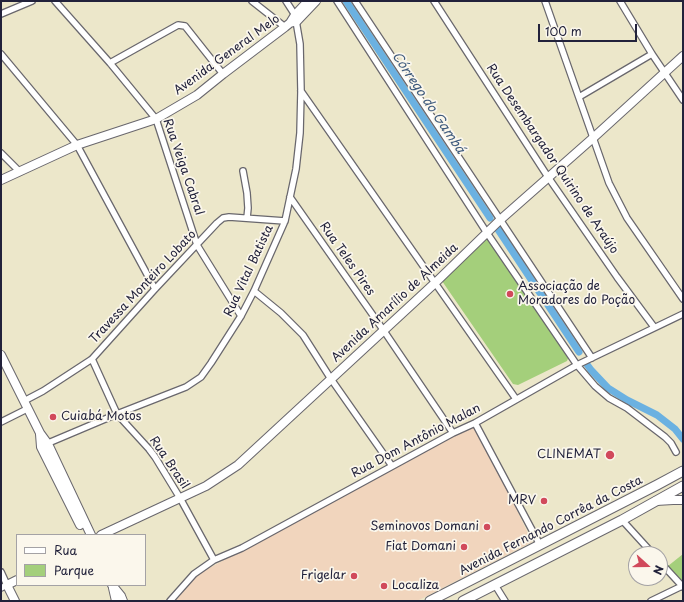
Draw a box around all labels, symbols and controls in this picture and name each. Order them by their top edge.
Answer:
street label: Avenida General Melo [171,12,283,98]
scale bar [540,16,639,42]
text: 100 m [545,22,582,40]
water label: Córrego do Gambá [388,49,468,157]
street label: Rua Desembargador Quirino de Araújo [483,61,621,257]
street label: Rua Veiga Cabral [160,117,206,217]
street label: Rua Teles Pires [316,219,378,299]
street label: Rua Vital Batista [221,223,277,319]
street label: Travessa Monteiro Lobato [87,227,199,347]
street label: Avenida Amarílio de Almeida [329,241,461,365]
place label: Associação de Moradores do Poção [518,280,635,308]
marker: Associação de Moradores do Poção [505,289,515,299]
street label: Rua Dom Antônio Malan [349,401,483,481]
place label: Cuiabá Motos [61,410,141,424]
marker: Cuiabá Motos [48,412,58,422]
street label: Rua Brasil [146,434,192,492]
place label: CLINEMAT [537,448,601,462]
marker: CLINEMAT [604,449,616,461]
street label: Avenida Fernando Corrêa da Costa [457,473,645,579]
place label: MRV [508,494,536,508]
marker: MRV [539,496,549,506]
place label: Seminovos Domani [370,520,479,534]
marker: Seminovos Domani [482,522,492,532]
legend [16,534,146,586]
place label: Fiat Domani [385,540,456,554]
text: Rua [54,541,77,559]
marker: Fiat Domani [459,542,469,552]
north arrow [628,546,668,586]
text: Parque [54,561,94,579]
text: N [649,563,668,577]
place label: Frigelar [301,569,346,583]
marker: Frigelar [349,571,359,581]
place label: Localiza [392,579,439,593]
marker: Localiza [379,581,389,591]

